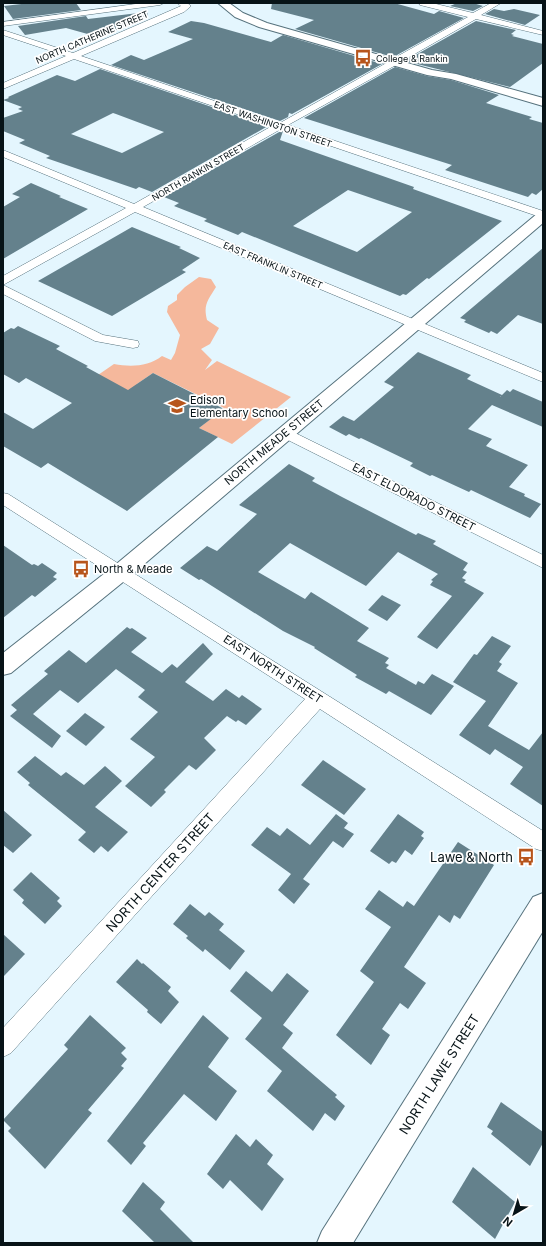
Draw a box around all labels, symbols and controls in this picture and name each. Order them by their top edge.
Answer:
street label: NORTH CATHERINE STREET [34,8,150,66]
bus stop icon: College & Rankin [353,48,373,68]
place label: College & Rankin [376,53,448,64]
street label: EAST WASHINGTON STREET [213,99,334,149]
street label: NORTH RANKIN STREET [150,141,246,203]
street label: EAST FRANKLIN STREET [222,239,324,291]
place label: Edison Elementary School [190,393,287,420]
school or university icon: Edison Elementary School [167,396,187,416]
street label: NORTH MEADE STREET [221,396,327,488]
street label: EAST ELDORADO STREET [350,460,478,534]
bus stop icon: North & Meade [71,559,91,579]
place label: North & Meade [94,562,172,576]
street label: EAST NORTH STREET [221,632,325,706]
street label: NORTH CENTER STREET [102,809,218,935]
bus stop icon: Lawe & North [516,847,536,867]
place label: Lawe & North [430,849,513,865]
street label: NORTH LAWE STREET [395,1011,483,1137]
north arrow [494,1194,534,1234]
text: N [500,1214,515,1230]

